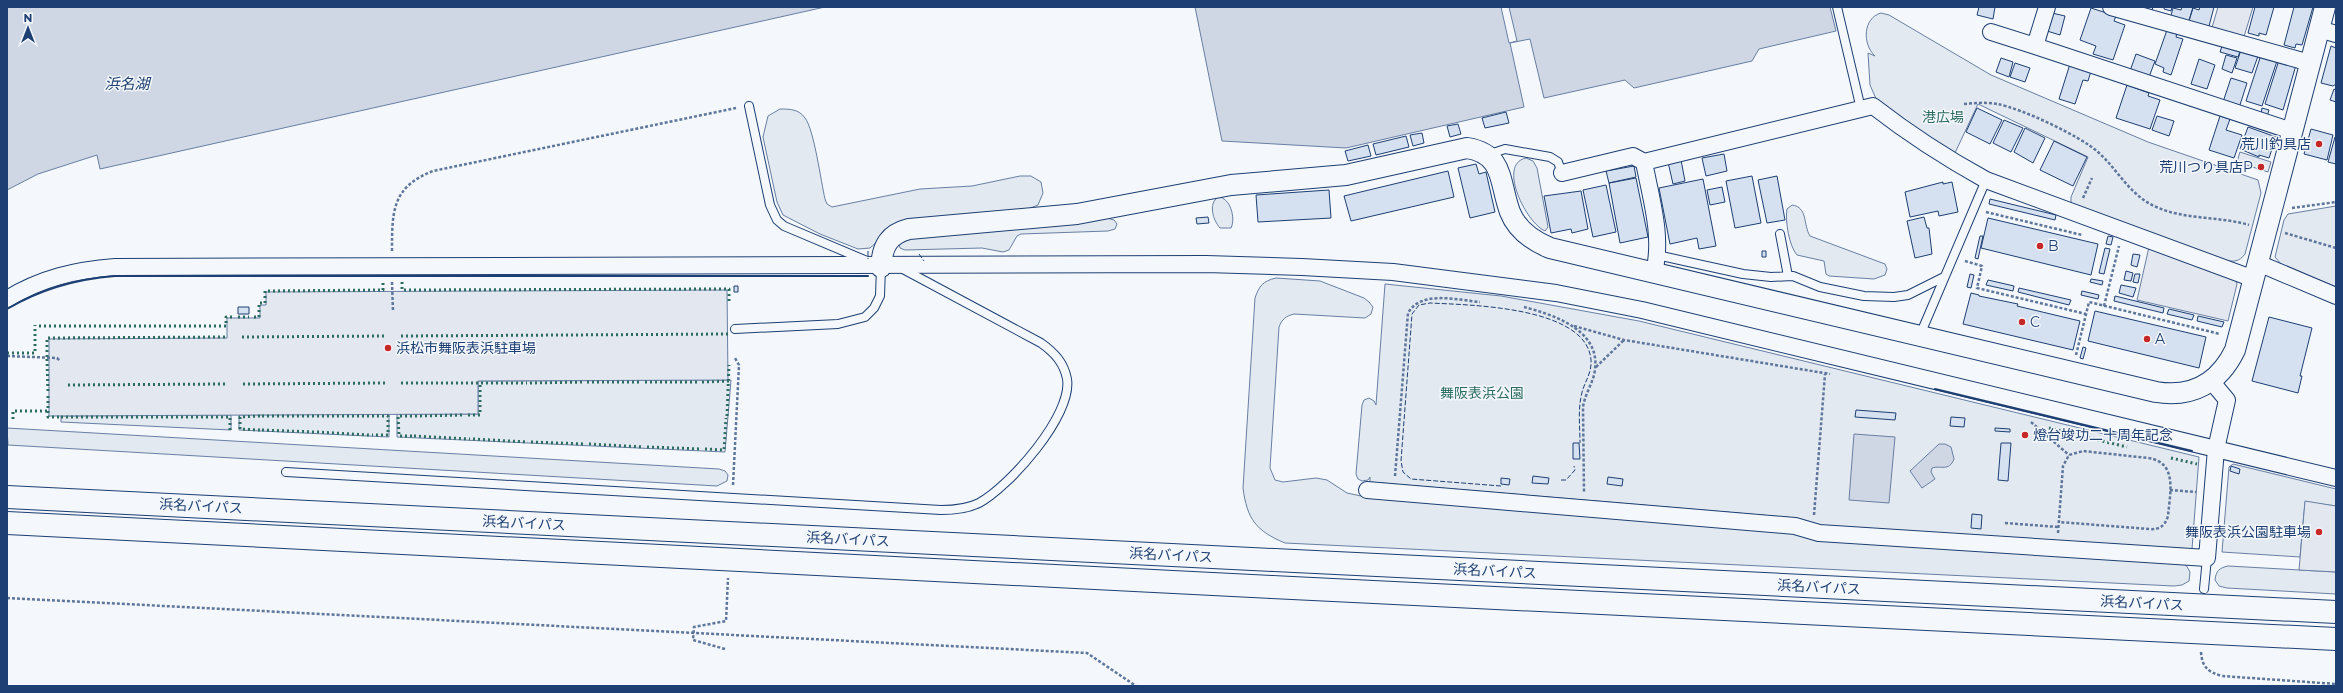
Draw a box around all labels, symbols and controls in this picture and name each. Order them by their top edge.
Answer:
north arrow [8,8,48,48]
text: N [24,11,32,25]
water label: 浜名湖 [104,74,151,93]
park label: 港広場 [1922,108,1964,126]
place label: 荒川釣具店 [2241,135,2311,153]
marker: 荒川釣具店 [2314,139,2324,149]
place label: 荒川つり具店P [2159,158,2253,176]
marker: 荒川つり具店P [2256,162,2266,172]
place label: B [2048,237,2059,255]
marker: B [2035,241,2045,251]
place label: C [2030,313,2040,331]
marker: C [2017,317,2027,327]
place label: A [2155,330,2166,348]
marker: A [2142,334,2152,344]
place label: 浜松市舞阪表浜駐車場 [396,339,536,357]
marker: 浜松市舞阪表浜駐車場 [383,343,393,353]
park label: 舞阪表浜公園 [1440,384,1524,402]
place label: 燈台竣功二十周年記念 [2033,426,2173,444]
marker: 燈台竣功二十周年記念 [2020,430,2030,440]
street label: 浜名バイパス [159,495,243,517]
street label: 浜名バイパス [482,512,566,534]
place label: 舞阪表浜公園駐車場 [2185,523,2311,541]
marker: 舞阪表浜公園駐車場 [2314,527,2324,537]
street label: 浜名バイパス [806,528,890,550]
street label: 浜名バイパス [1129,544,1213,566]
street label: 浜名バイパス [1453,560,1537,582]
street label: 浜名バイパス [1777,576,1861,598]
street label: 浜名バイパス [2100,592,2184,614]

